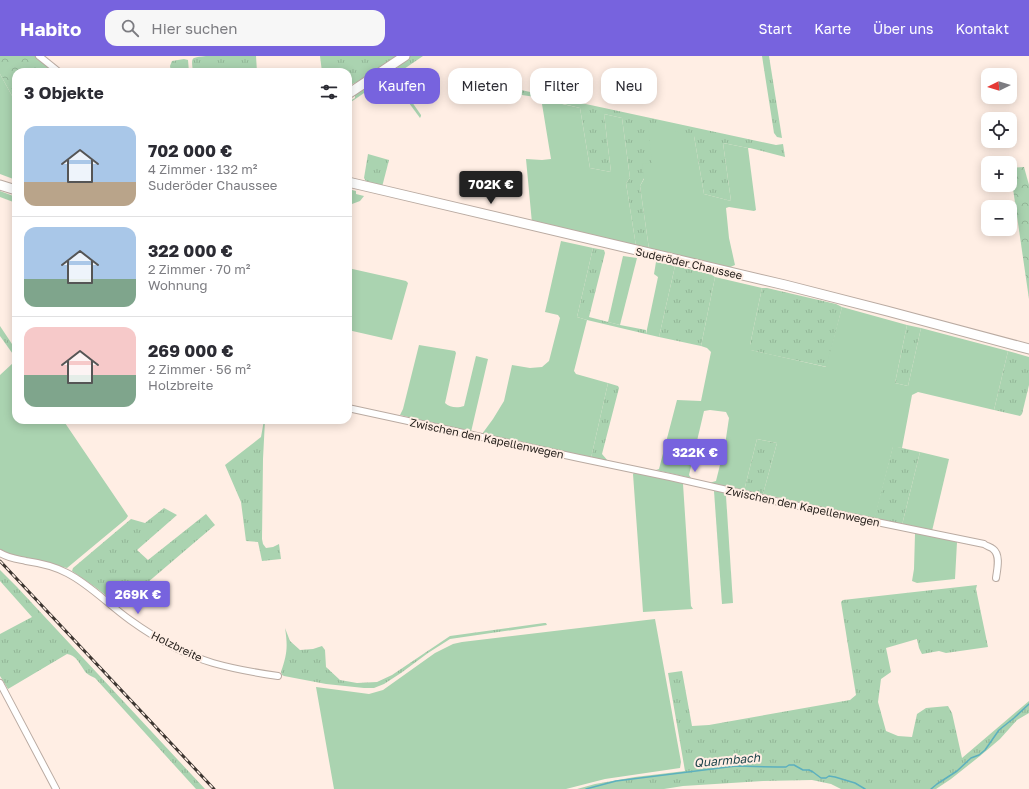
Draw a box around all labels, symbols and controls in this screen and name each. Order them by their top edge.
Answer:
search box [105,10,385,46]
text: Habito [20,17,81,40]
icon: search [119,17,141,39]
text: Hier suchen [151,19,237,37]
text: Start [759,20,792,37]
text: Karte [814,20,851,37]
text: Über uns [873,20,933,37]
text: Kontakt [955,20,1009,37]
chip: Kaufen [364,68,440,104]
chip: Mieten [448,68,522,104]
chip: Filter [530,68,593,104]
chip: Neu [601,68,657,104]
north arrow [981,68,1017,104]
map controls [981,68,1017,236]
icon: filters [318,81,340,103]
text: 3 Objekte [24,82,104,103]
button: locate [981,112,1017,148]
text: 702 000 € [148,140,232,161]
icon: home [56,142,104,190]
button: + [981,156,1017,192]
text: 4 Zimmer · 132 m² [148,161,257,177]
pin: 702K € [458,171,524,205]
text: 702K € [468,176,514,192]
text: Suderöder Chaussee [148,177,277,193]
button: − [981,200,1017,236]
text: 322 000 € [148,240,233,261]
icon: home [56,243,104,291]
street label: Suderöder Chaussee [634,244,744,282]
text: 2 Zimmer · 70 m² [148,261,250,277]
text: Wohnung [148,277,208,293]
text: 269 000 € [148,340,234,361]
icon: home [56,343,104,391]
text: 2 Zimmer · 56 m² [148,361,251,377]
text: Holzbreite [148,377,213,393]
street label: Zwischen den Kapellenwegen [409,415,565,461]
pin: 322K € [662,439,728,473]
text: 322K € [672,444,718,460]
street label: Zwischen den Kapellenwegen [725,483,881,529]
pin: 269K € [105,581,171,615]
text: 269K € [115,586,161,602]
street label: Holzbreite [149,628,205,664]
water label: Quarmbach [693,750,761,770]

